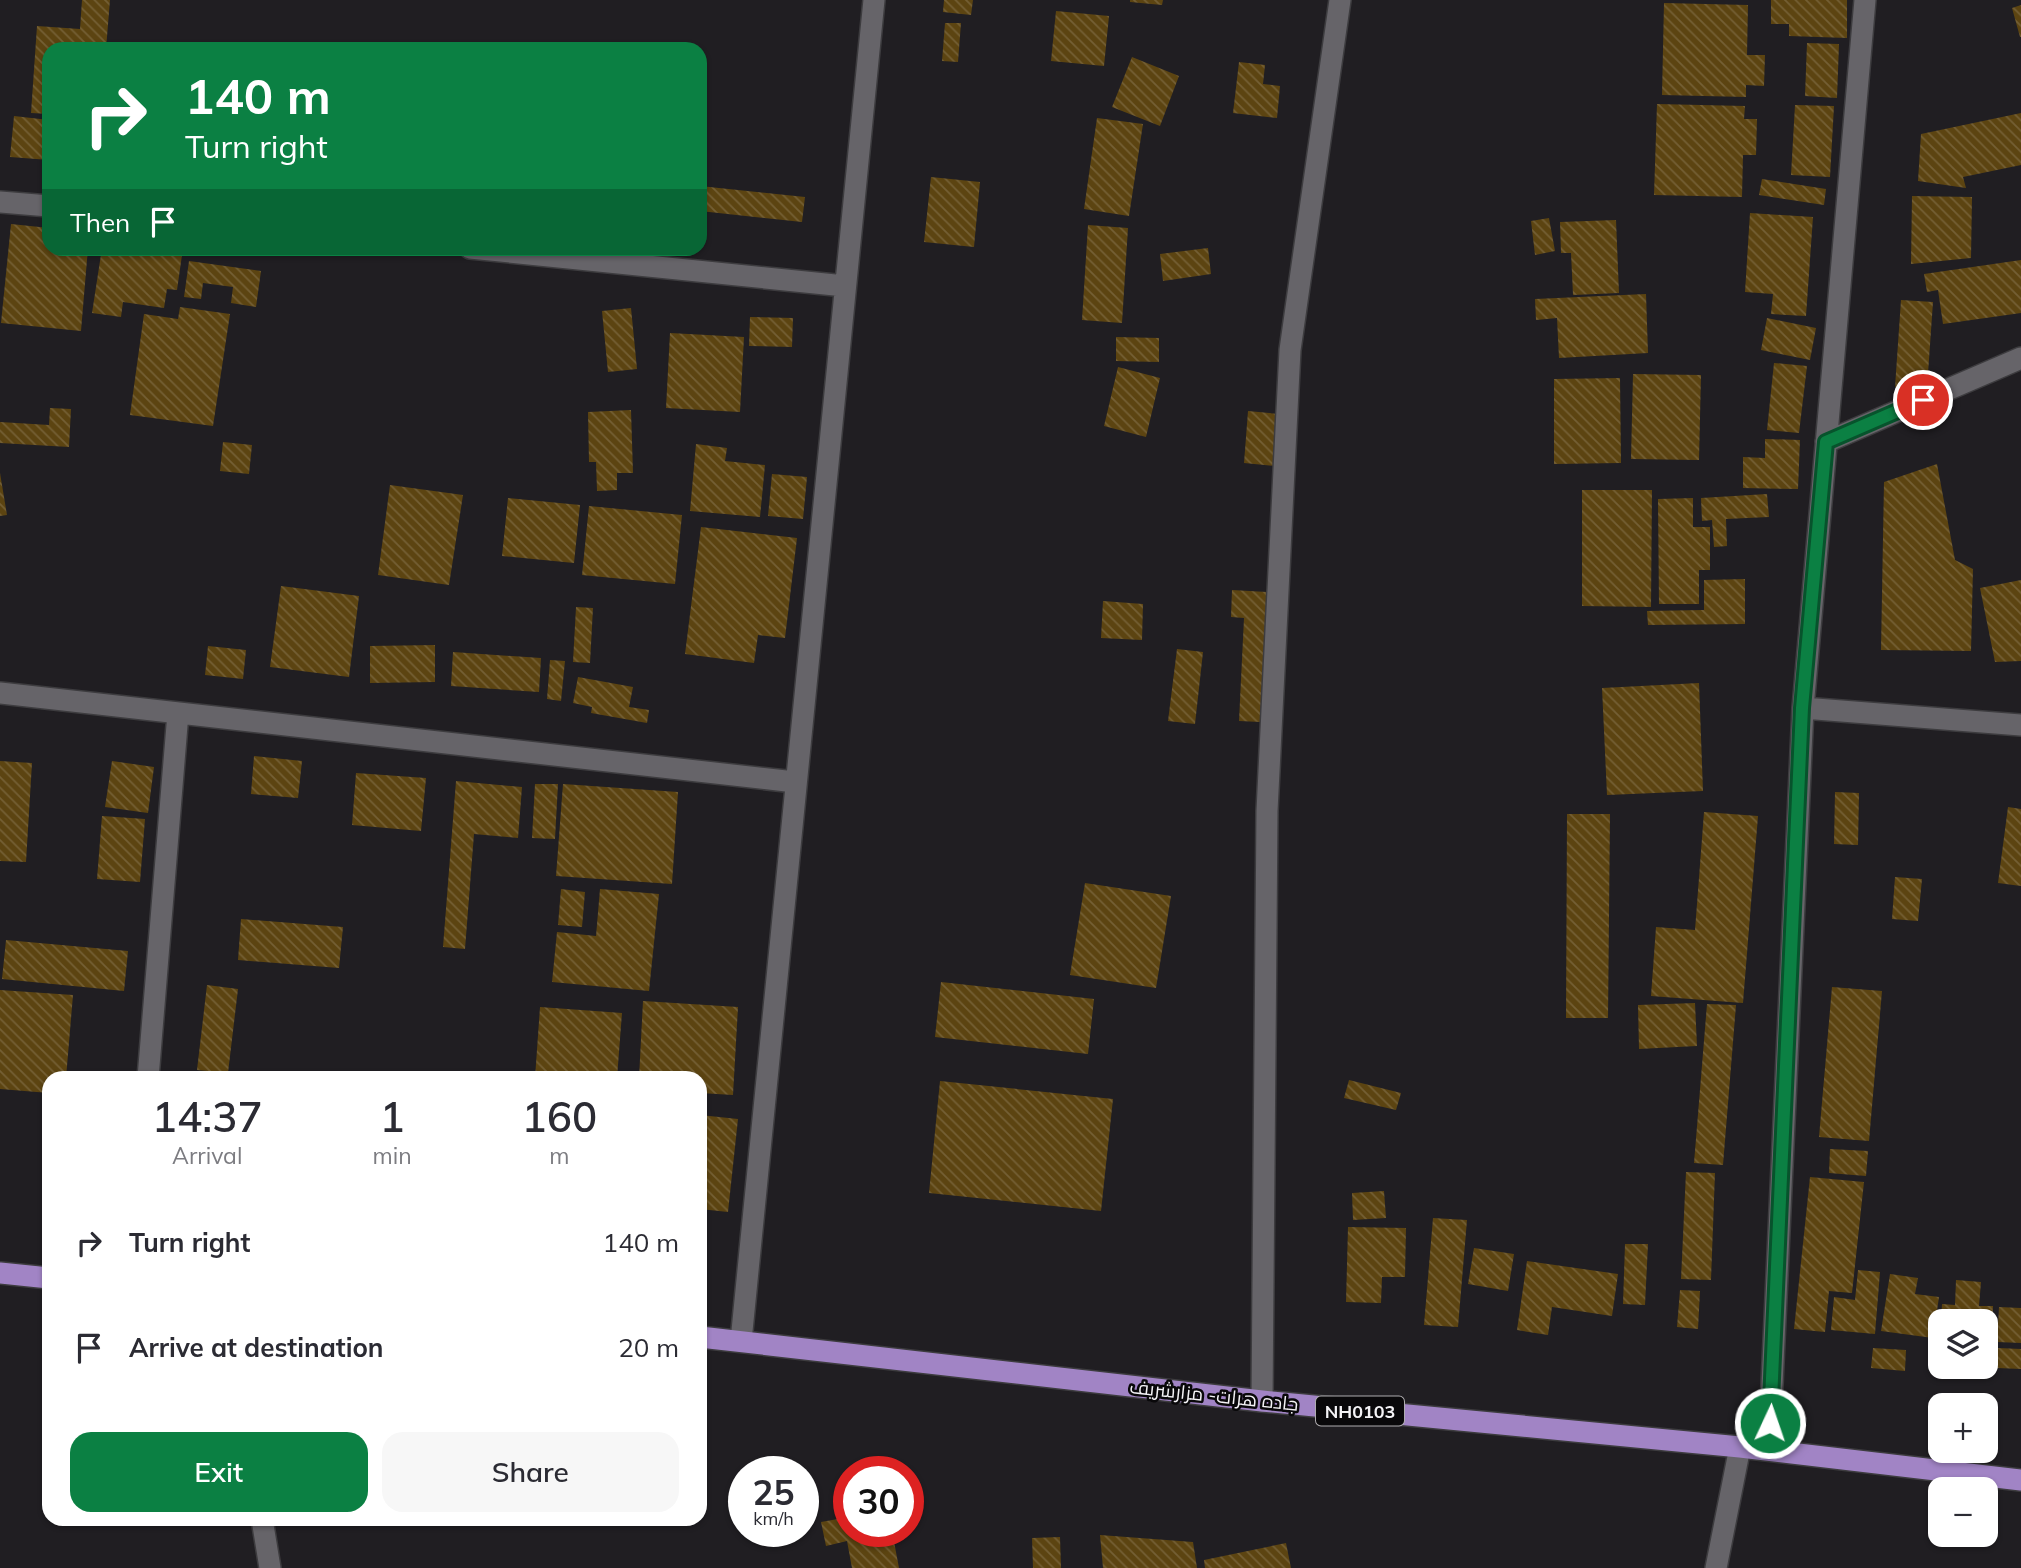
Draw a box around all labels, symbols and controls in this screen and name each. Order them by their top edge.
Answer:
text: 140 m [185,65,331,126]
icon: right [70,70,161,161]
text: Turn right [185,126,328,166]
icon: arrive [144,203,182,241]
text: Then [70,206,130,239]
pin [1893,370,1953,430]
icon: arrive [1904,381,1942,419]
text: 14:37 [152,1090,263,1143]
text: 1 [379,1090,405,1143]
text: 160 [522,1090,597,1143]
text: Arrival [172,1141,242,1170]
text: min [372,1141,412,1170]
text: m [549,1141,569,1170]
icon: right [70,1224,108,1262]
text: Turn right [129,1226,250,1259]
text: 140 m [603,1226,679,1259]
map controls [1928,1309,1998,1547]
button: layers [1928,1309,1998,1379]
icon: arrive [70,1329,108,1367]
text: Arrive at destination [129,1331,384,1364]
text: 20 m [618,1331,679,1364]
street label: جاده هرات- مزارشریف [1128,1374,1300,1416]
position arrow [1733,1386,1807,1460]
button: + [1928,1393,1998,1463]
road number: NH0103 [1316,1396,1404,1426]
button: Exit [70,1432,368,1512]
button: Share [382,1432,679,1512]
speed limit sign: 30 [833,1456,924,1547]
text: 25 [752,1470,795,1514]
button: − [1928,1477,1998,1547]
text: km/h [753,1507,794,1530]

